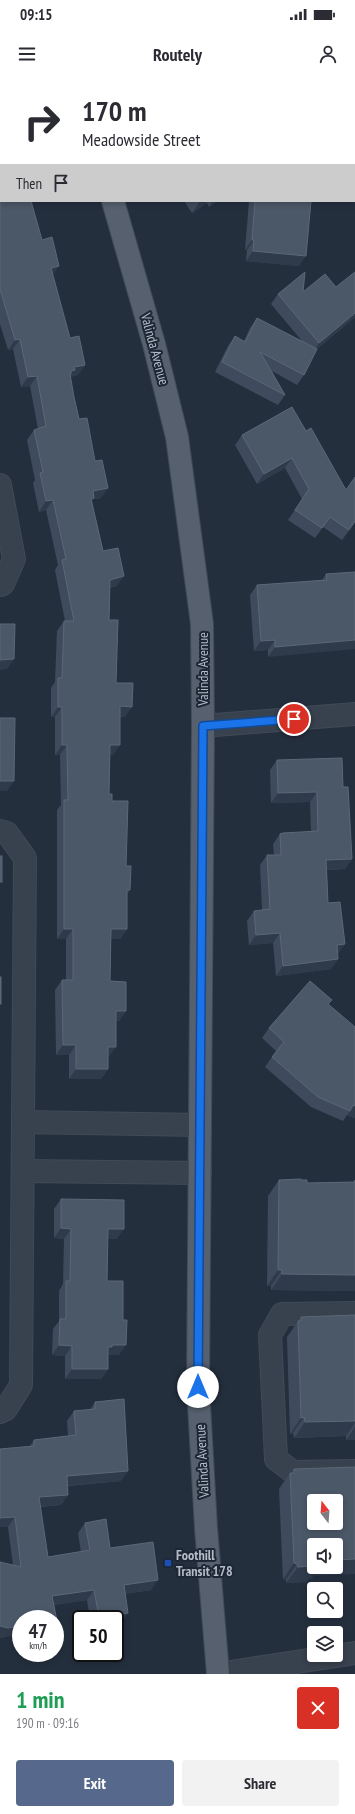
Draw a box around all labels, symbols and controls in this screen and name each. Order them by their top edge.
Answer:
text: 09:15 [20,5,52,24]
icon: menu [16,43,38,65]
text: Routely [153,43,202,66]
icon: person [317,43,339,65]
text: 170 m [82,92,146,129]
icon: right [16,96,68,148]
text: Meadowside Street [82,128,200,151]
icon: arrive [50,172,72,194]
text: Then [16,174,42,193]
street label: Valinda Avenue [137,310,173,387]
street label: Valinda Avenue [194,632,212,707]
pin [277,702,311,736]
icon: arrive [283,708,305,730]
position arrow [177,1366,219,1408]
street label: Valinda Avenue [191,1424,213,1499]
north arrow [307,1494,343,1530]
map controls [307,1494,343,1662]
button: sound [307,1538,343,1574]
place label: Foothill Transit 178 [176,1546,233,1580]
marker: Foothill Transit 178 [163,1558,173,1568]
button: search [307,1582,343,1618]
speed limit sign: 50 [72,1610,124,1662]
text: 47 [28,1618,48,1644]
button: layers [307,1626,343,1662]
text: km/h [29,1639,47,1652]
text: 1 min [16,1684,64,1715]
button: close [297,1687,339,1729]
text: 190 m · 09:16 [16,1715,79,1732]
button: Exit [16,1760,174,1806]
button: Share [182,1760,339,1806]

